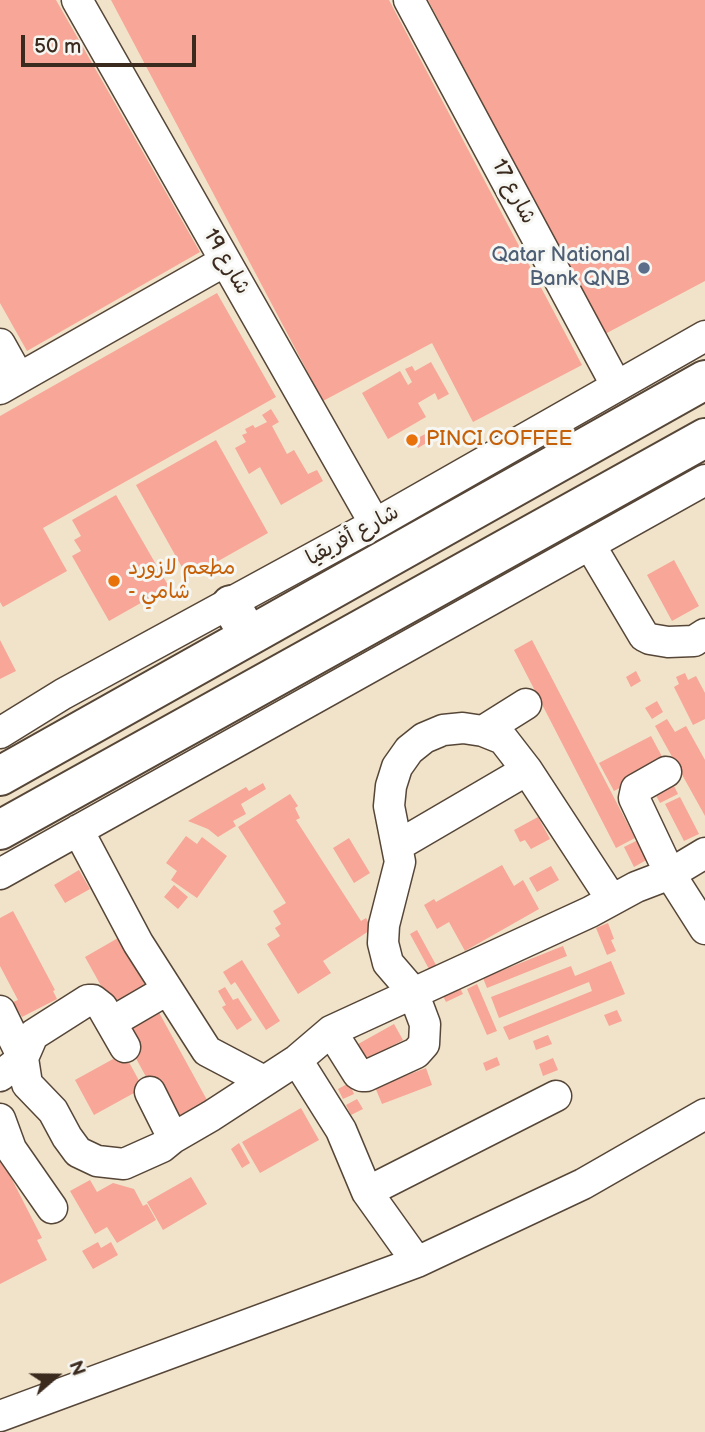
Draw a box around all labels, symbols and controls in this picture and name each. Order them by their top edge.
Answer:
scale bar [24,21,200,65]
text: 50 m [34,34,81,59]
street label: شارع 17 [486,155,540,229]
street label: شارع 19 [197,225,255,299]
place label: Qatar National Bank QNB [491,243,630,293]
marker: Qatar National Bank QNB [636,260,652,276]
place label: PINCI COFFEE [426,427,572,453]
marker: PINCI COFFEE [404,432,420,448]
street label: شارع أفريقيا [302,500,404,572]
place label: مطعم لازورد - شامي [128,556,235,606]
marker: مطعم لازورد - شامي [106,573,122,589]
north arrow [21,1341,91,1411]
text: N [63,1358,89,1379]

